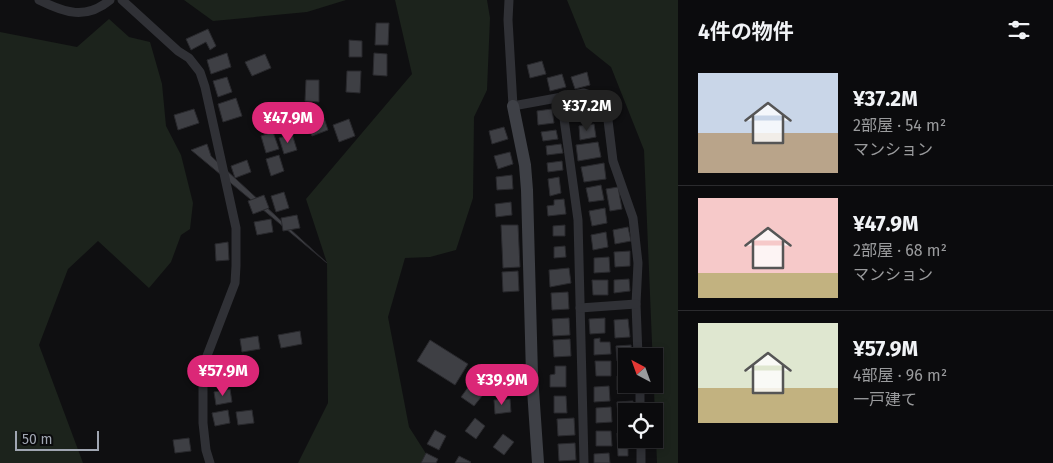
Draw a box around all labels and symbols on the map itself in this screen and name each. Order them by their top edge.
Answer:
pin: ¥37.2M [546,90,628,132]
pin: ¥47.9M [247,102,329,144]
north arrow [618,348,662,392]
pin: ¥57.9M [182,354,264,397]
pin: ¥39.9M [461,364,543,406]
scale bar [15,428,99,451]

